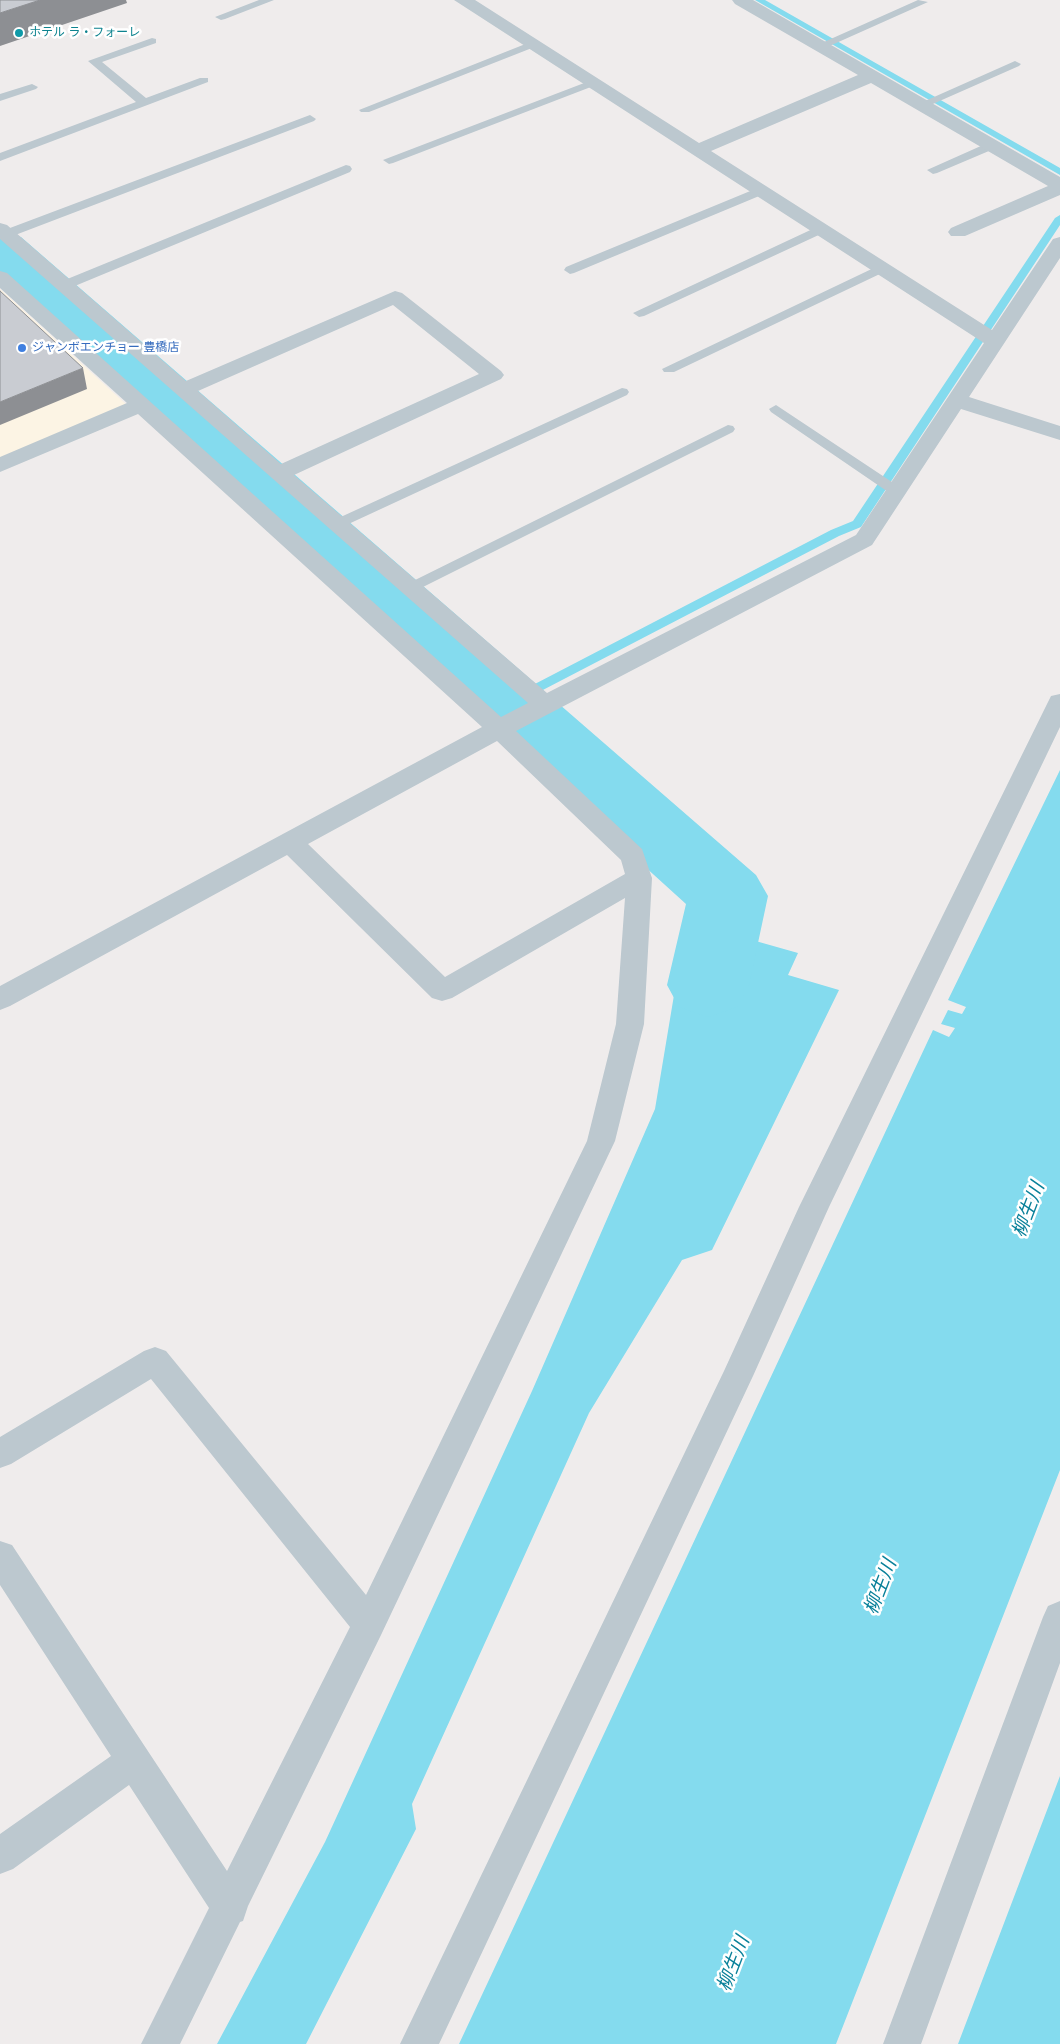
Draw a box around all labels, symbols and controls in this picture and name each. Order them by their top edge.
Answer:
place label: ホテル ラ・フォーレ [29,26,140,40]
marker: ホテル ラ・フォーレ [13,27,25,39]
place label: ジャンボエンチョー 豊橋店 [32,341,179,355]
marker: ジャンボエンチョー 豊橋店 [16,342,28,354]
water label: 柳生川 [1008,1179,1050,1241]
water label: 柳生川 [860,1556,902,1618]
water label: 柳生川 [713,1933,755,1995]

